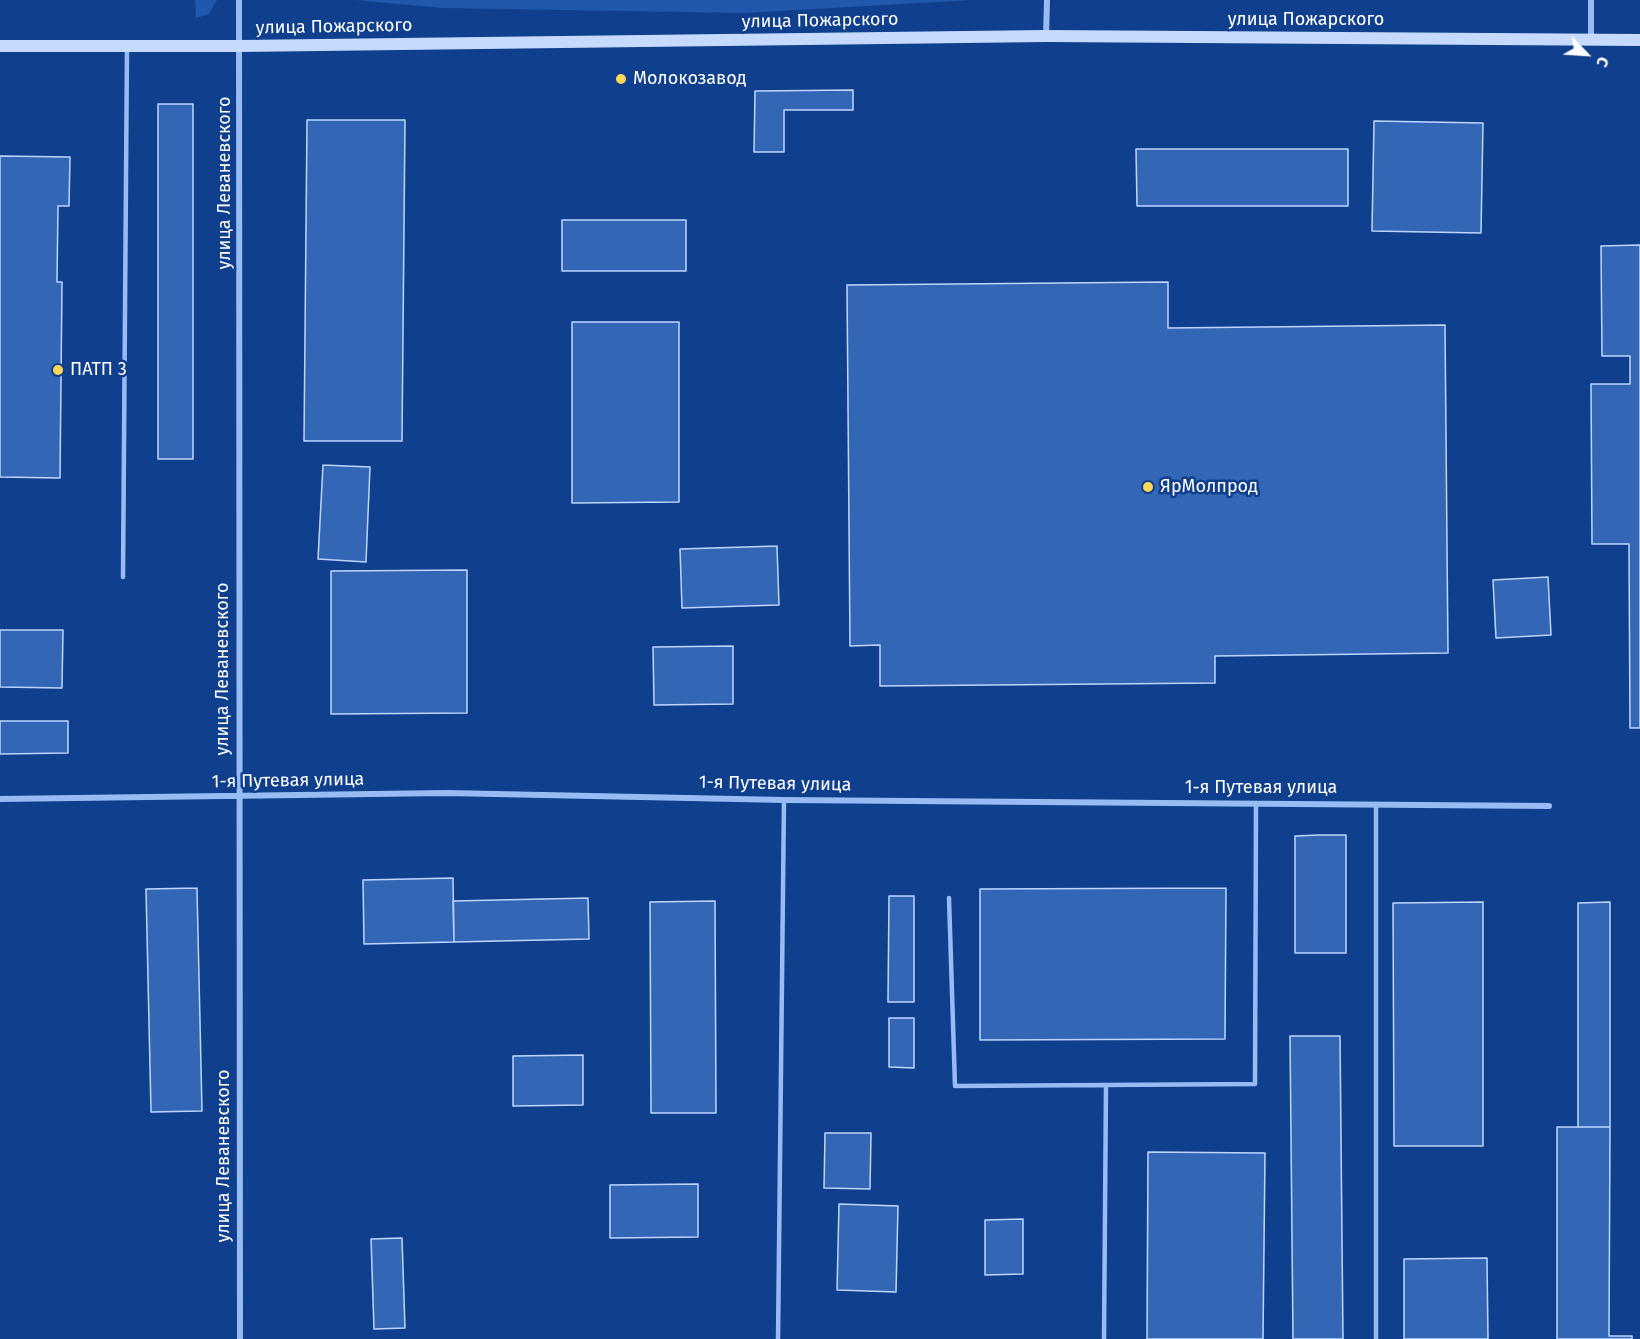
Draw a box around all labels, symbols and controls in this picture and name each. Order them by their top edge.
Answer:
street label: улица Пожарского [741,9,899,33]
street label: улица Пожарского [1228,9,1384,31]
street label: улица Пожарского [255,15,413,39]
north arrow [1556,24,1616,84]
text: С [1592,54,1613,70]
place label: Молокозавод [633,68,747,90]
marker: Молокозавод [614,72,628,86]
street label: улица Леваневского [214,97,236,269]
place label: ПАТП 3 [70,359,127,381]
marker: ПАТП 3 [51,363,65,377]
place label: ЯрМолпрод [1160,476,1258,498]
marker: ЯрМолпрод [1141,480,1155,494]
street label: улица Леваневского [212,583,234,755]
street label: 1-я Путевая улица [212,769,364,793]
street label: 1-я Путевая улица [699,772,851,796]
street label: 1-я Путевая улица [1185,777,1337,799]
street label: улица Леваневского [213,1070,235,1242]

